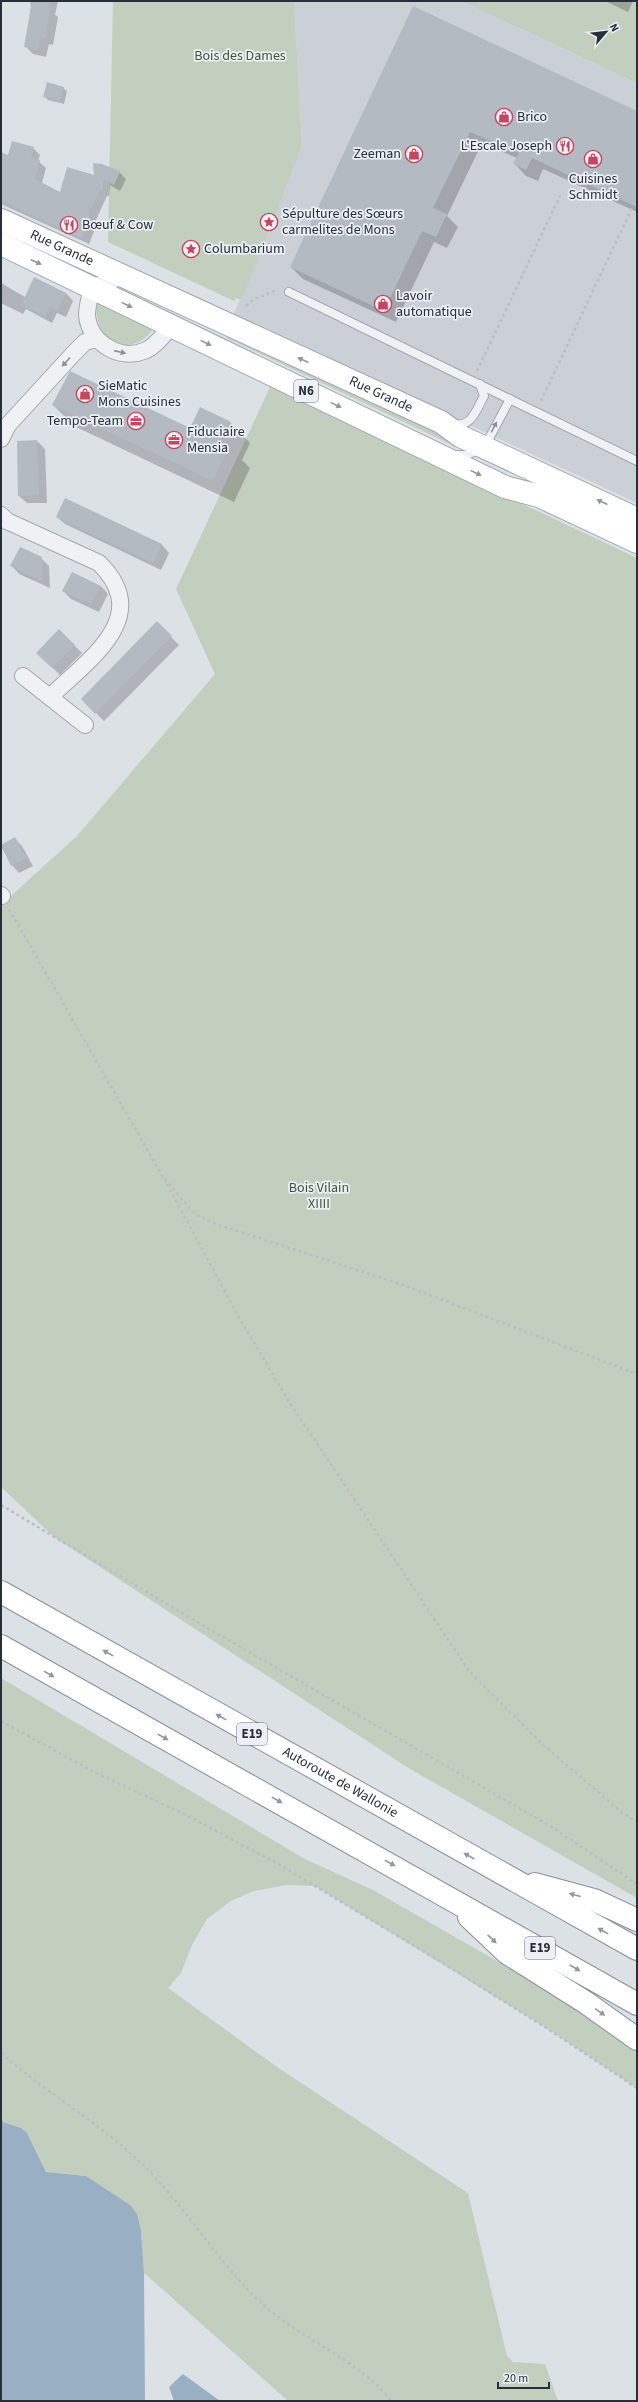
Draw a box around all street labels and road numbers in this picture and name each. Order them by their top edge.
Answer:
street label: Rue Grande [27,225,97,271]
street label: Rue Grande [346,371,416,418]
road number: N6 [294,380,318,402]
road number: E19 [237,1723,267,1745]
street label: Autoroute de Wallonie [279,1742,402,1823]
road number: E19 [525,1937,555,1959]

